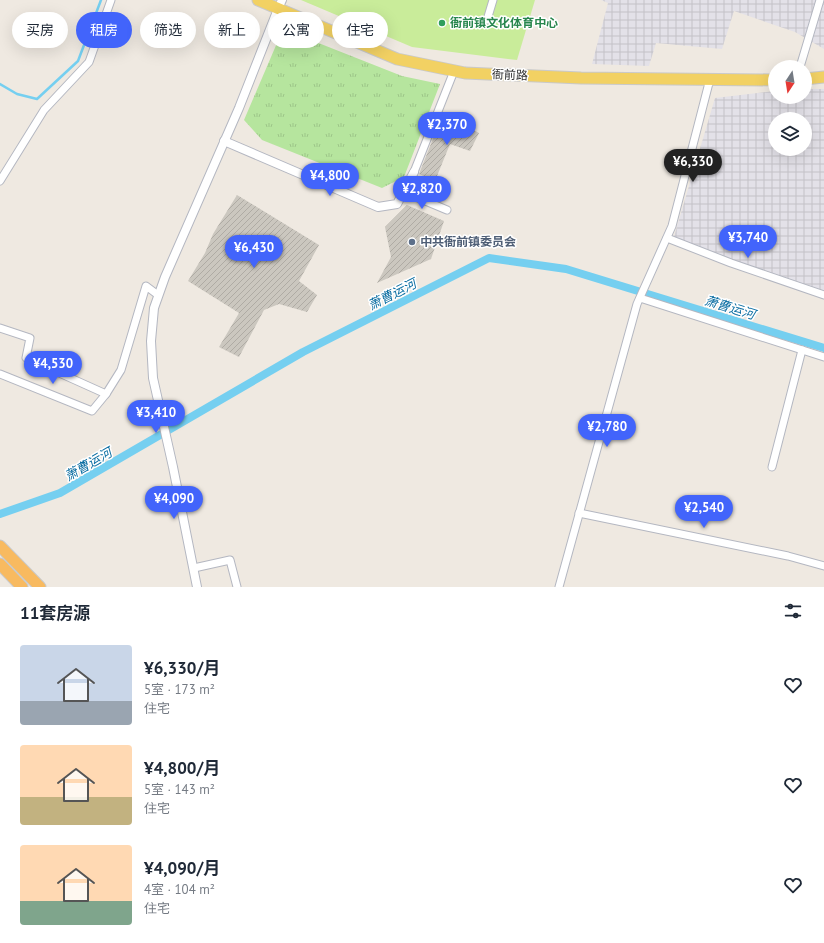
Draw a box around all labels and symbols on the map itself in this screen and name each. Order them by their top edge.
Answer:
place label: 衙前镇文化体育中心 [450,15,558,30]
marker: 衙前镇文化体育中心 [437,18,447,28]
north arrow [768,60,812,104]
street label: 衙前路 [492,66,528,83]
pin: ¥2,370 [414,112,480,146]
pin: ¥6,330 [660,149,726,183]
pin: ¥4,800 [297,163,363,197]
pin: ¥2,820 [389,176,455,210]
pin: ¥3,740 [715,225,781,259]
place label: 中共衙前镇委员会 [420,234,516,249]
pin: ¥6,430 [221,235,287,269]
marker: 中共衙前镇委员会 [407,237,417,247]
water label: 萧曹运河 [365,274,422,314]
water label: 萧曹运河 [702,292,760,324]
pin: ¥4,530 [20,351,86,385]
pin: ¥3,410 [123,400,189,434]
pin: ¥2,780 [574,414,640,448]
water label: 萧曹运河 [61,443,118,485]
pin: ¥4,090 [141,486,207,520]
pin: ¥2,540 [671,495,737,529]

